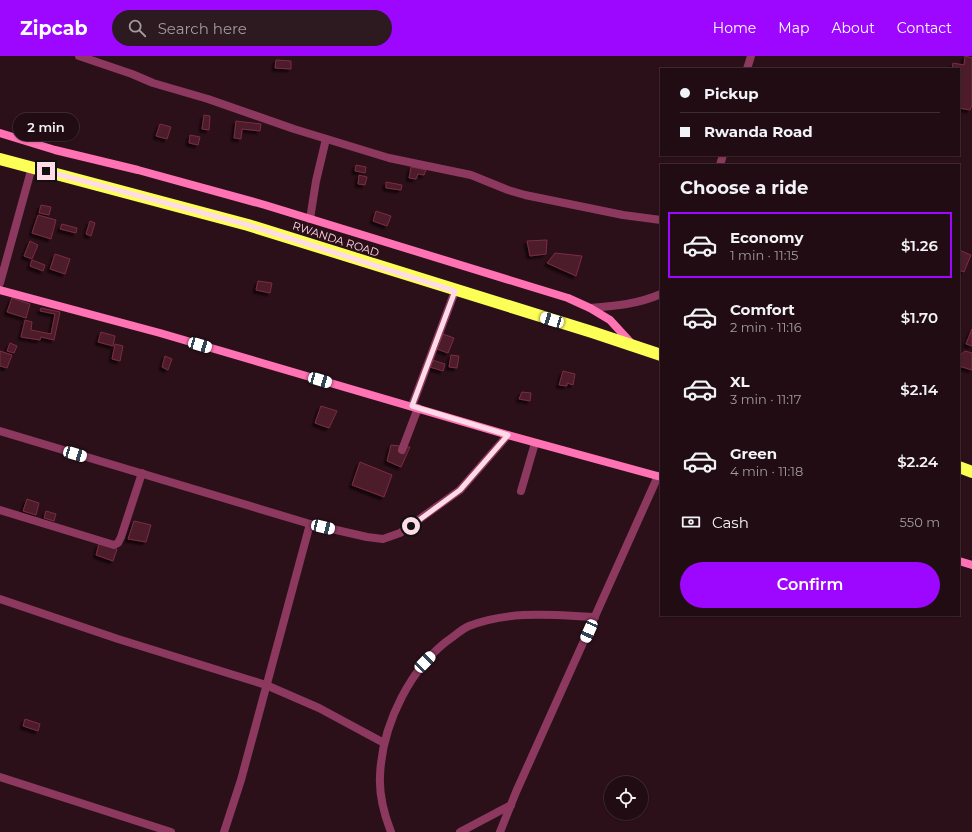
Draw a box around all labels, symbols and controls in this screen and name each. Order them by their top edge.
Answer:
search box [112,10,392,46]
text: Zipcab [20,17,88,40]
icon: search [126,17,148,39]
text: Search here [158,19,247,38]
text: Home [713,19,756,37]
text: Map [778,19,809,37]
text: About [831,19,875,37]
text: Contact [897,19,952,37]
text: Pickup [704,84,759,103]
callout: 2 min [13,113,79,141]
text: 2 min [27,119,65,135]
text: Rwanda Road [704,122,813,141]
route end [37,162,55,180]
text: Choose a ride [680,177,808,199]
street label: RWANDA ROAD [291,218,381,260]
icon: car [682,227,718,263]
text: Economy [730,228,803,247]
text: $1.26 [901,236,938,255]
text: 1 min · 11:15 [730,247,798,263]
icon: car [682,299,718,335]
text: Comfort [730,300,795,319]
text: $1.70 [901,308,938,327]
car [539,311,565,329]
text: 2 min · 11:16 [730,319,802,335]
car [187,336,213,354]
car [307,371,333,389]
icon: car [682,371,718,407]
text: XL [730,372,749,391]
text: $2.14 [900,380,938,399]
text: 3 min · 11:17 [730,391,801,407]
icon: car [682,443,718,479]
text: Green [730,444,777,463]
car [62,445,88,463]
text: $2.24 [897,452,938,471]
text: 4 min · 11:18 [730,463,803,479]
icon: cash [680,511,702,533]
text: Cash [712,513,749,532]
text: 550 m [900,514,940,530]
route start [402,517,420,535]
car [310,518,336,536]
button: Confirm [680,562,940,608]
car [579,618,599,644]
car [412,649,438,675]
map controls [604,776,648,820]
button: locate [604,776,648,820]

